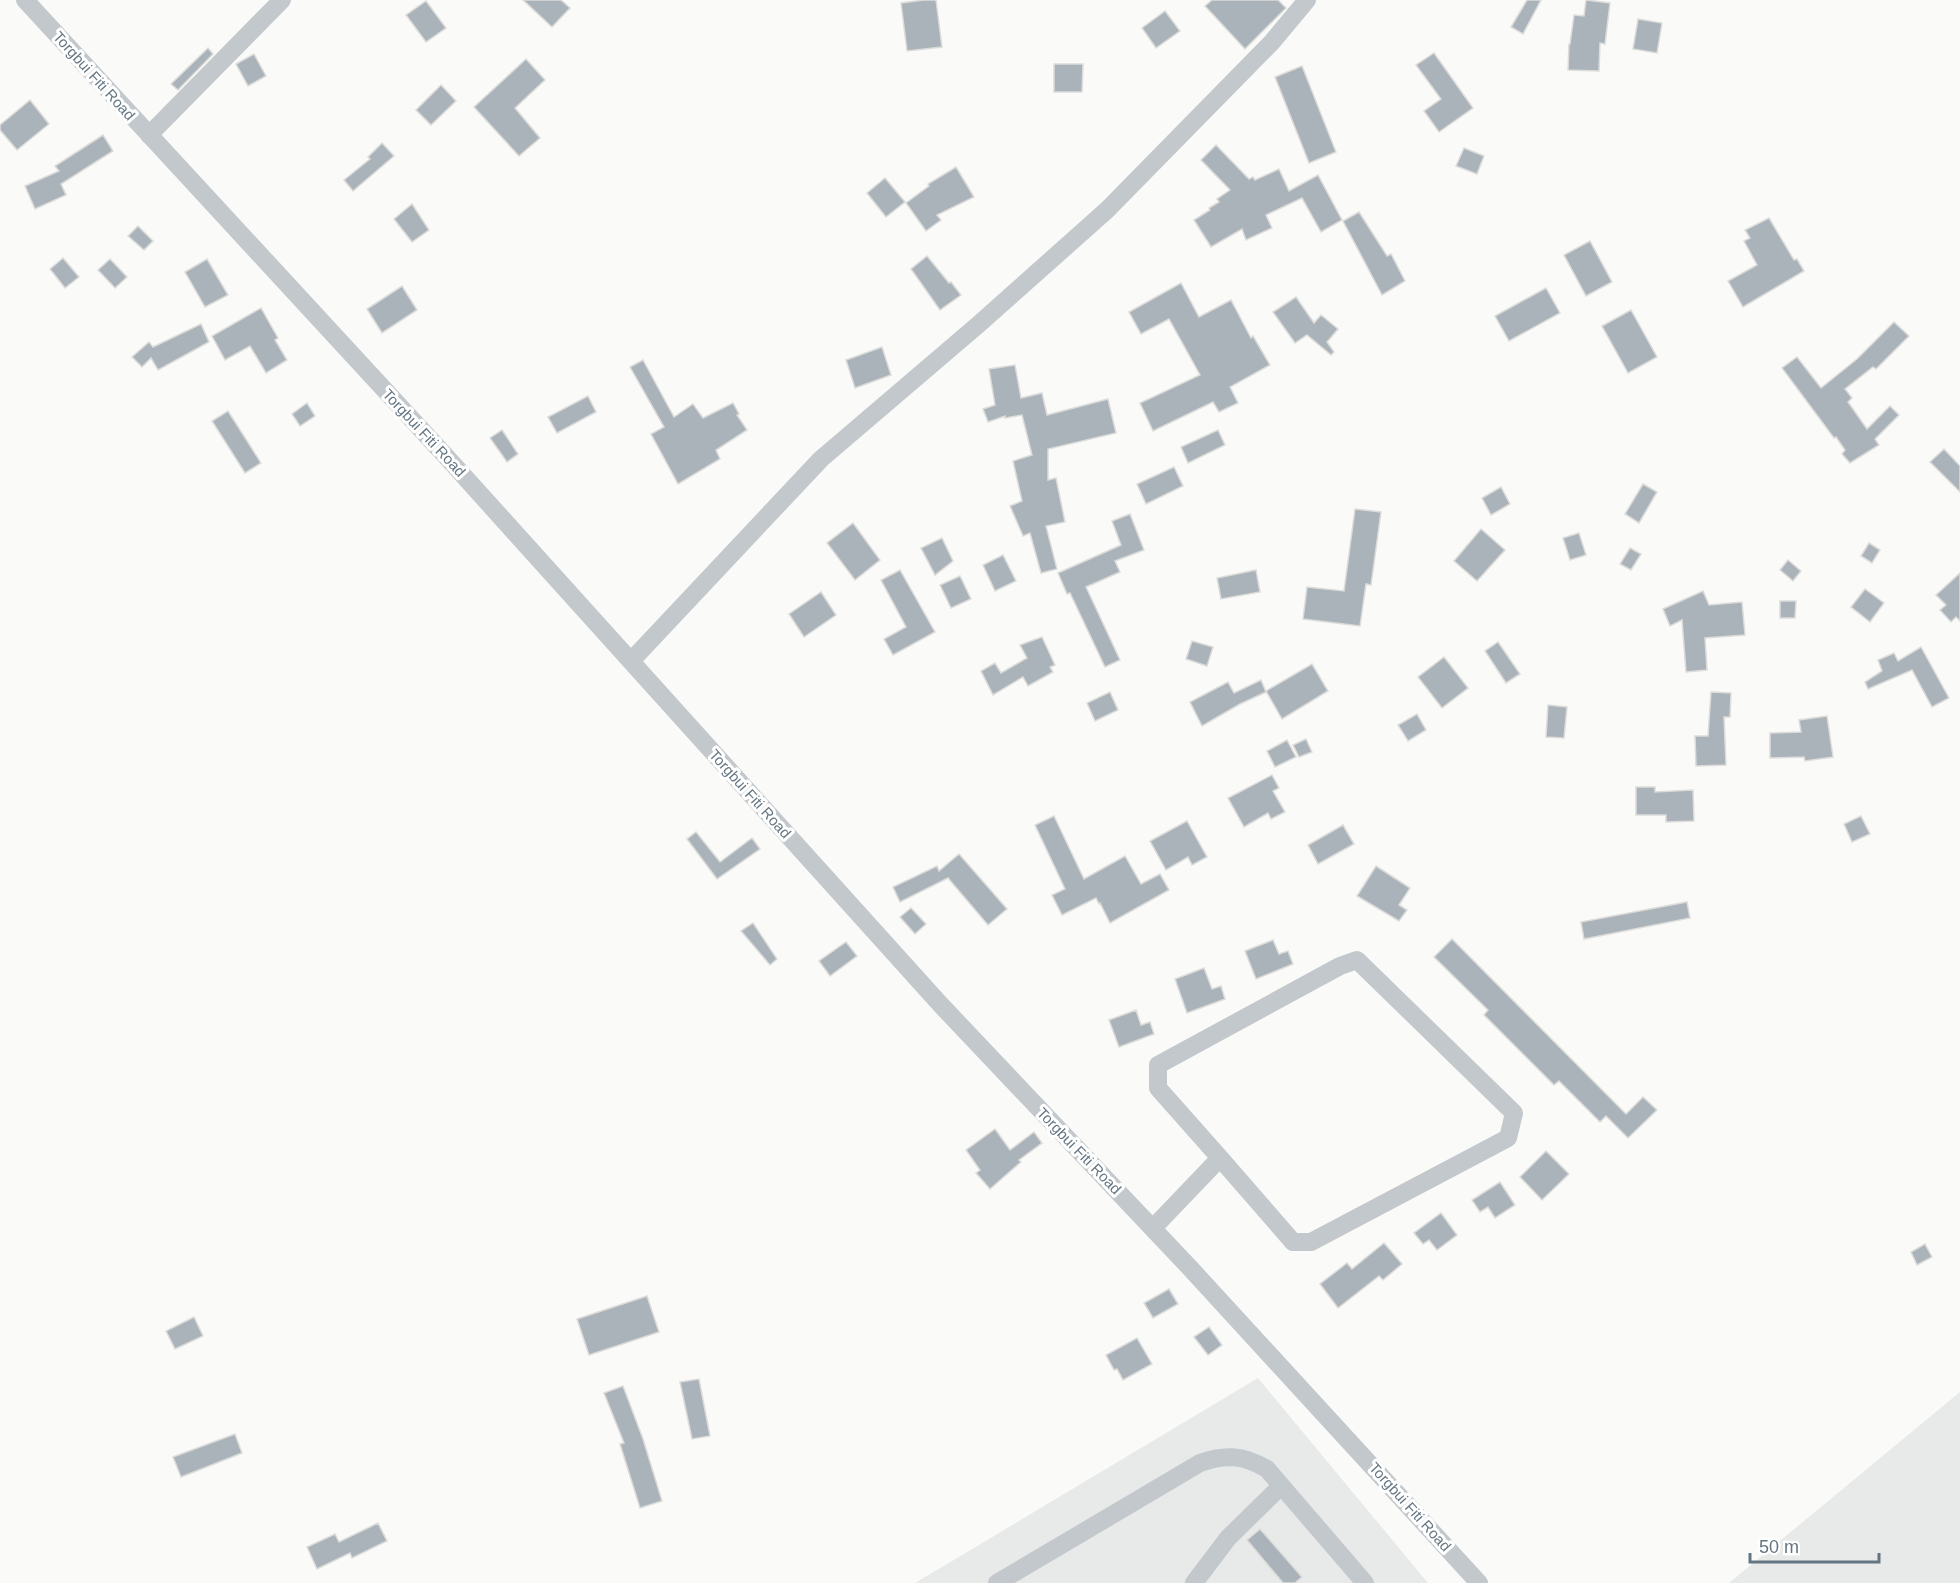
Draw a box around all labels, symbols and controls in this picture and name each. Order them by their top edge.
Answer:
street label: Torgbui Fiti Road [50,28,139,123]
street label: Torgbui Fiti Road [379,385,469,480]
street label: Torgbui Fiti Road [706,746,795,841]
street label: Torgbui Fiti Road [1034,1104,1125,1197]
street label: Torgbui Fiti Road [1366,1459,1455,1554]
scale bar [1750,1526,1879,1564]
text: 50 m [1759,1537,1799,1557]

